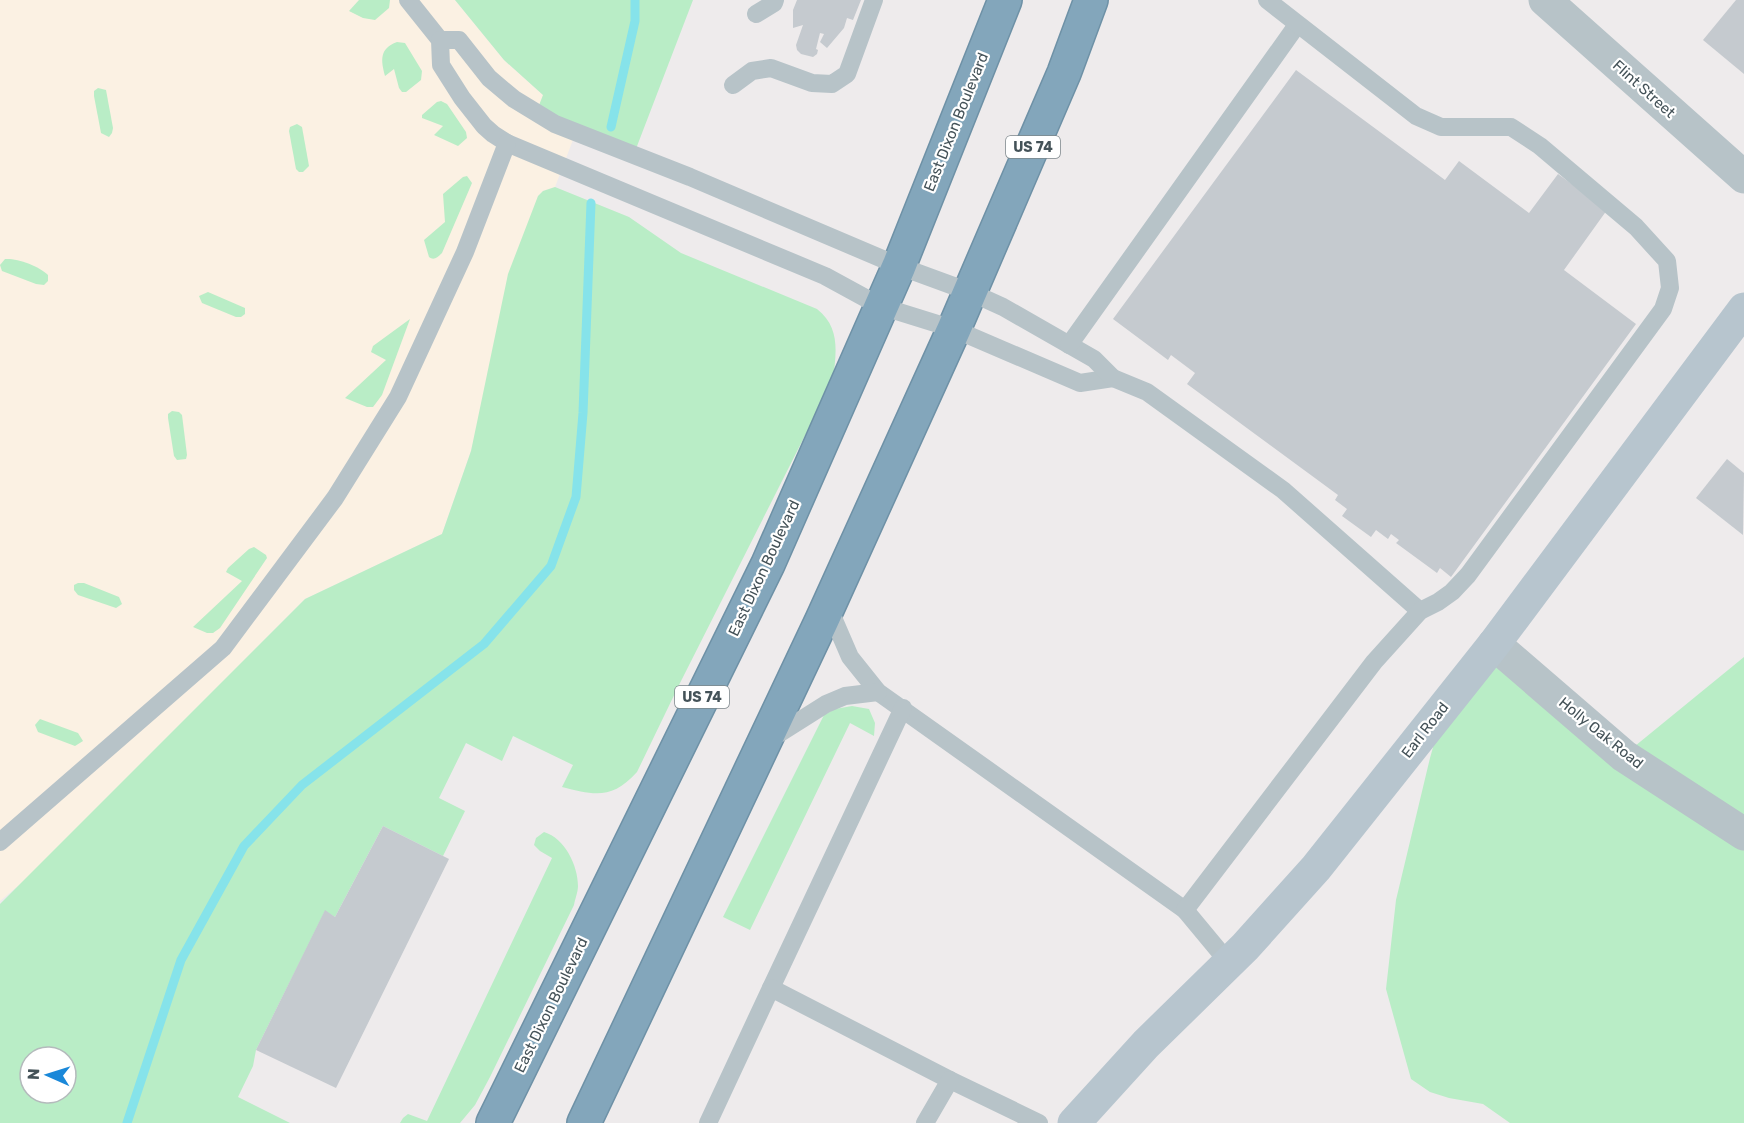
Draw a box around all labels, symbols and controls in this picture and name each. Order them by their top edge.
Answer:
street label: East Dixon Boulevard [920,50,992,194]
street label: Flint Street [1609,56,1679,122]
road number: US 74 [1006,136,1060,158]
street label: East Dixon Boulevard [725,497,803,639]
road number: US 74 [675,686,729,708]
street label: Holly Oak Road [1555,693,1647,773]
street label: Earl Road [1398,698,1452,762]
street label: East Dixon Boulevard [510,935,592,1075]
north arrow [18,1045,78,1105]
text: N [24,1068,43,1080]

